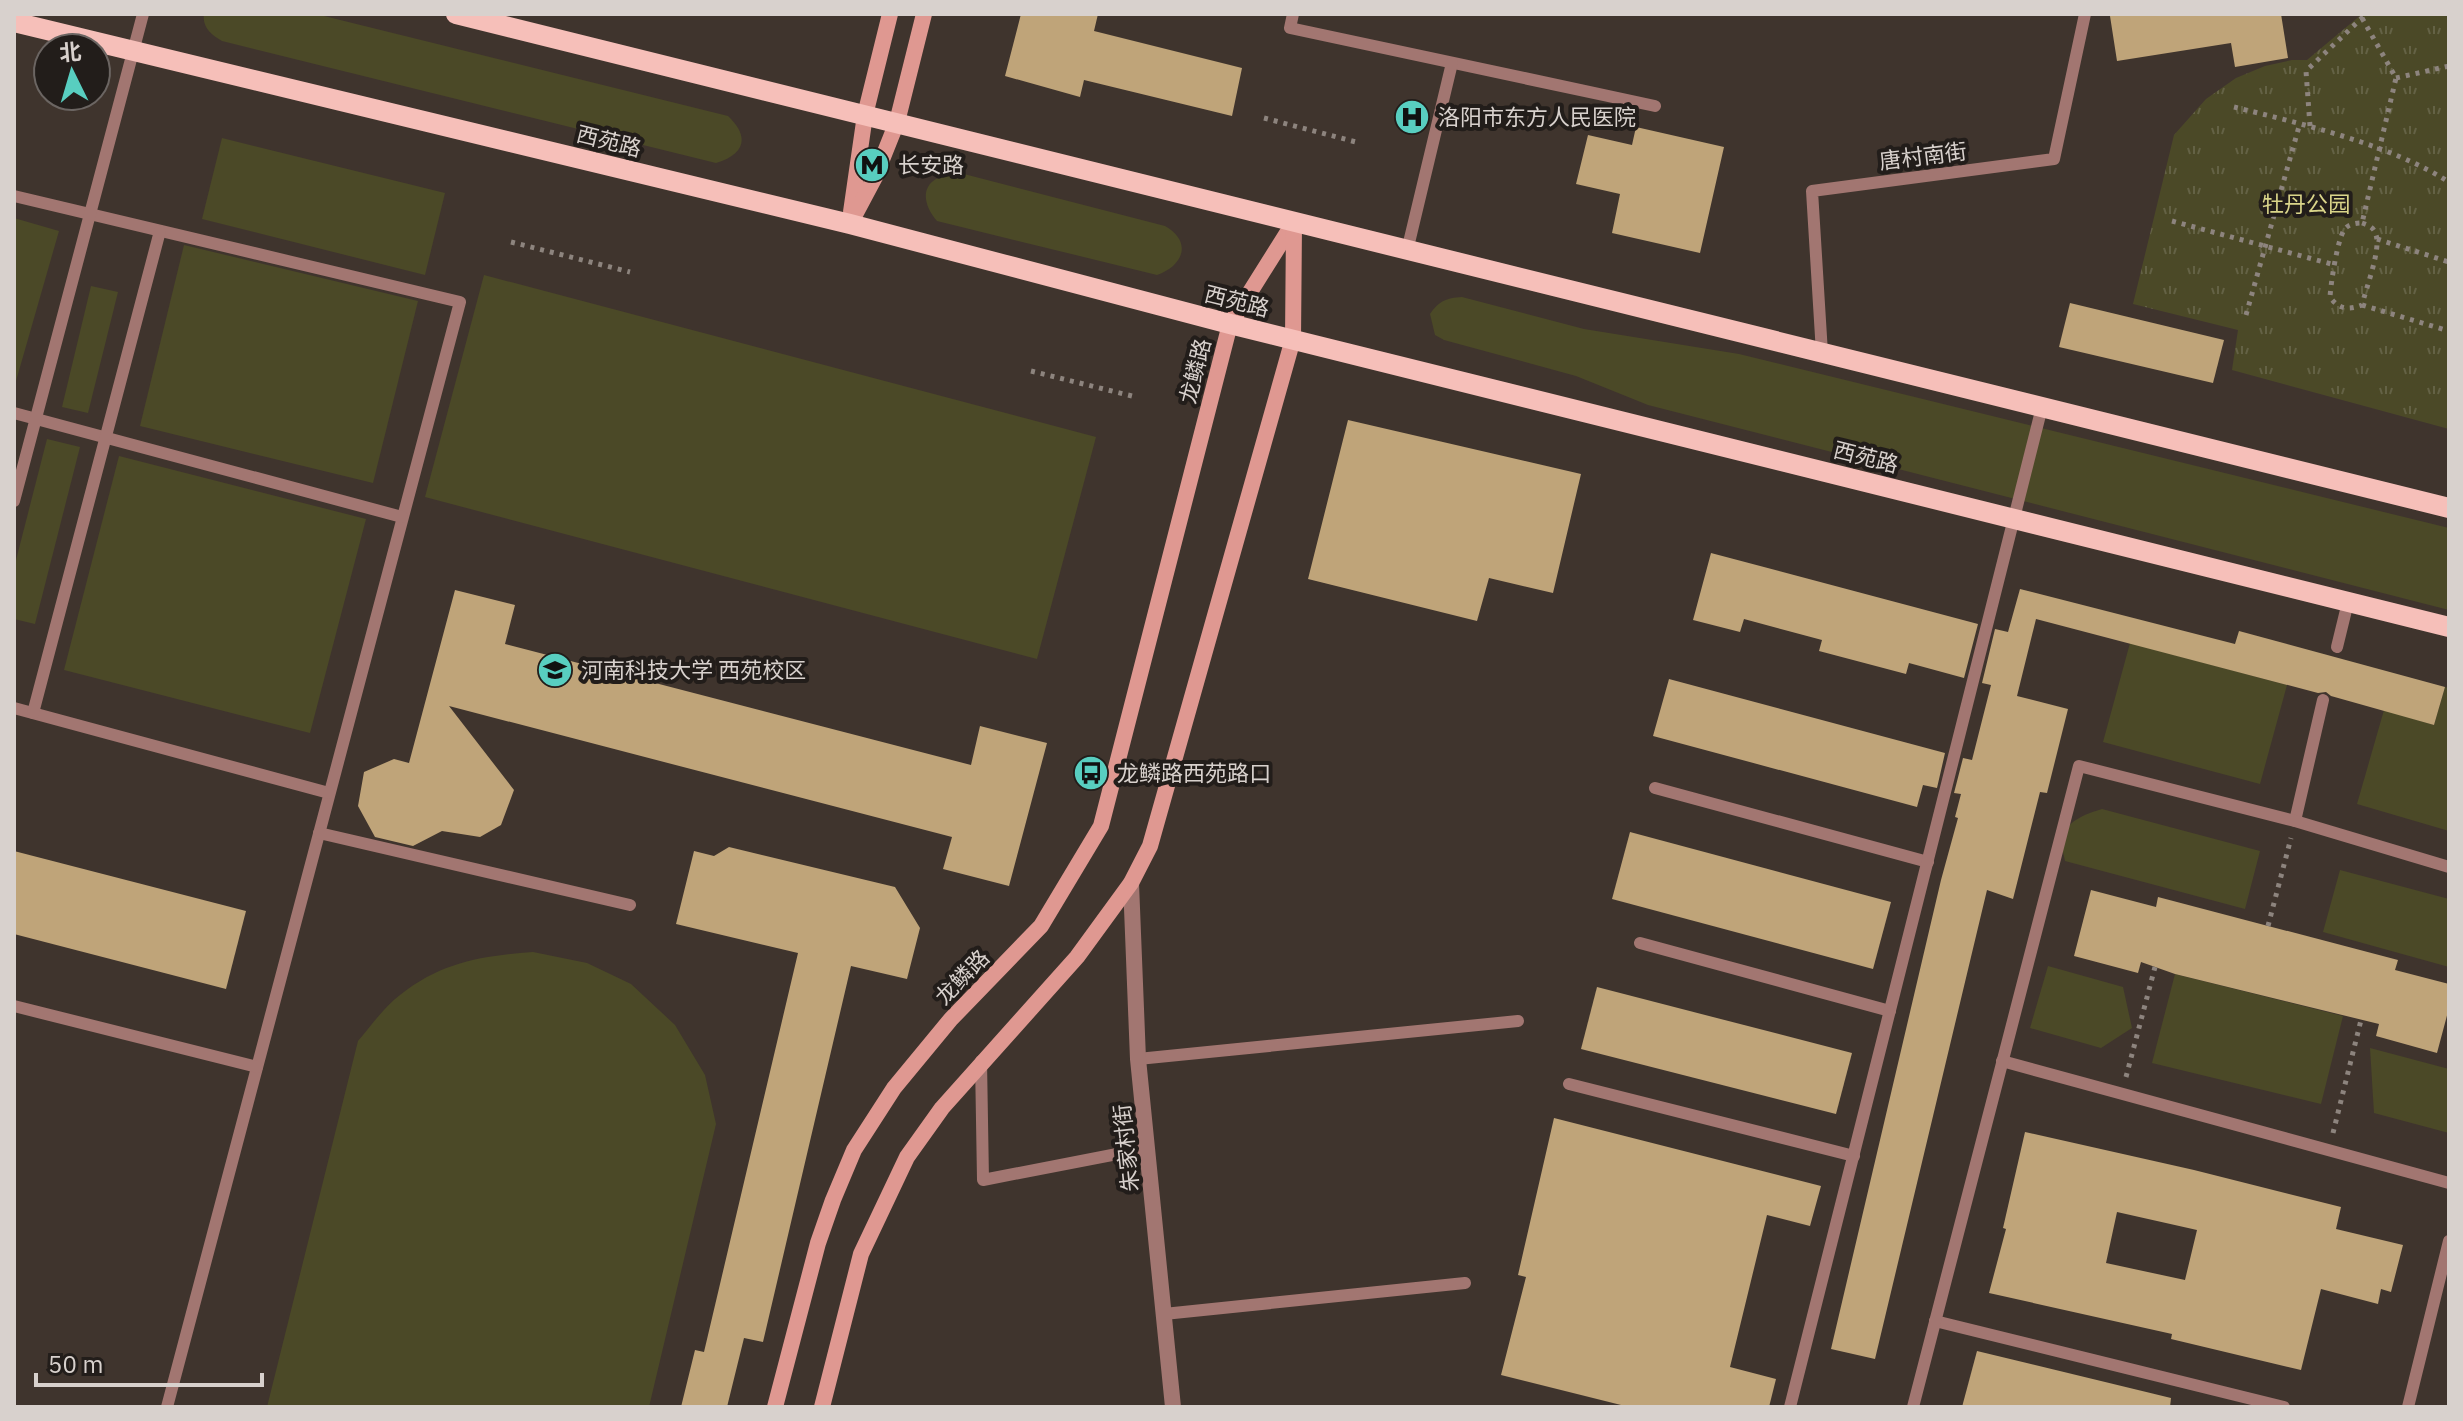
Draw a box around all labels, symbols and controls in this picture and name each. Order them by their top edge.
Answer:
north arrow [32,32,112,112]
text: 北 [58,36,82,67]
hospital icon: 洛阳市东方人民医院 [1393,98,1431,136]
place label: 洛阳市东方人民医院 [1438,102,1636,131]
street label: 西苑路 [574,118,645,163]
street label: 唐村南街 [1877,136,1968,175]
metro station icon: 长安路 [853,146,891,184]
place label: 长安路 [898,150,964,179]
park label: 牡丹公园 [2262,189,2350,218]
street label: 西苑路 [1202,278,1273,323]
street label: 龙鳞路 [1172,335,1217,406]
street label: 西苑路 [1831,434,1902,479]
school or university icon: 河南科技大学 西苑校区 [536,651,574,689]
place label: 河南科技大学 西苑校区 [581,655,806,684]
bus stop icon: 龙鳞路西苑路口 [1072,754,1110,792]
place label: 龙鳞路西苑路口 [1117,758,1271,787]
street label: 龙鳞路 [928,943,995,1010]
street label: 朱家村街 [1106,1103,1145,1193]
scale bar [36,1337,262,1387]
text: 50 m [48,1348,103,1380]

